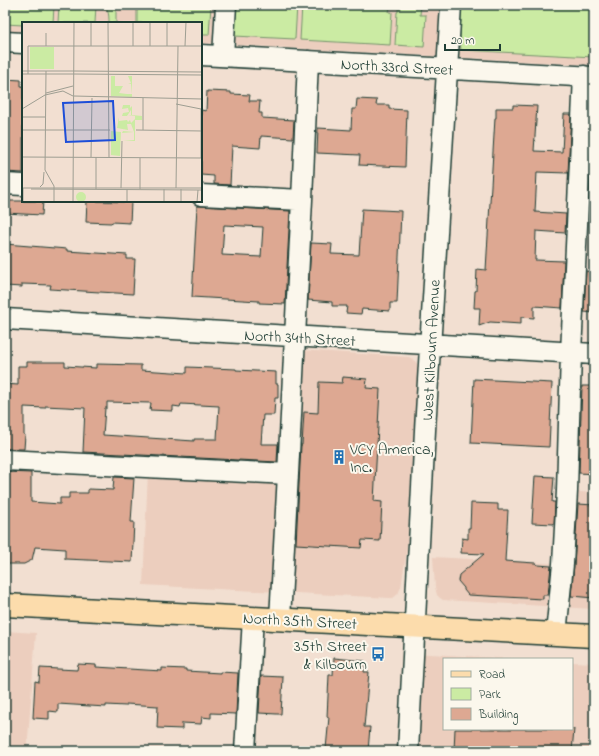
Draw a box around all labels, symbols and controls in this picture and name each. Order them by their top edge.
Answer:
inset map [22,22,202,202]
scale bar [445,26,500,52]
text: 20 m [451,32,474,50]
street label: North 33rd Street [340,53,454,83]
street label: West Kilbourn Avenue [416,278,448,421]
street label: North 34th Street [244,324,357,354]
place label: VCY America, Inc. [349,438,434,480]
building icon: VCY America, Inc. [331,449,347,465]
street label: North 35th Street [242,607,358,637]
place label: 35th Street & Kilbourn [294,635,368,677]
bus stop icon: 35th Street & Kilbourn [370,646,386,662]
legend [443,658,573,730]
text: Road [479,666,505,684]
text: Park [479,686,501,704]
text: Building [478,706,518,725]

